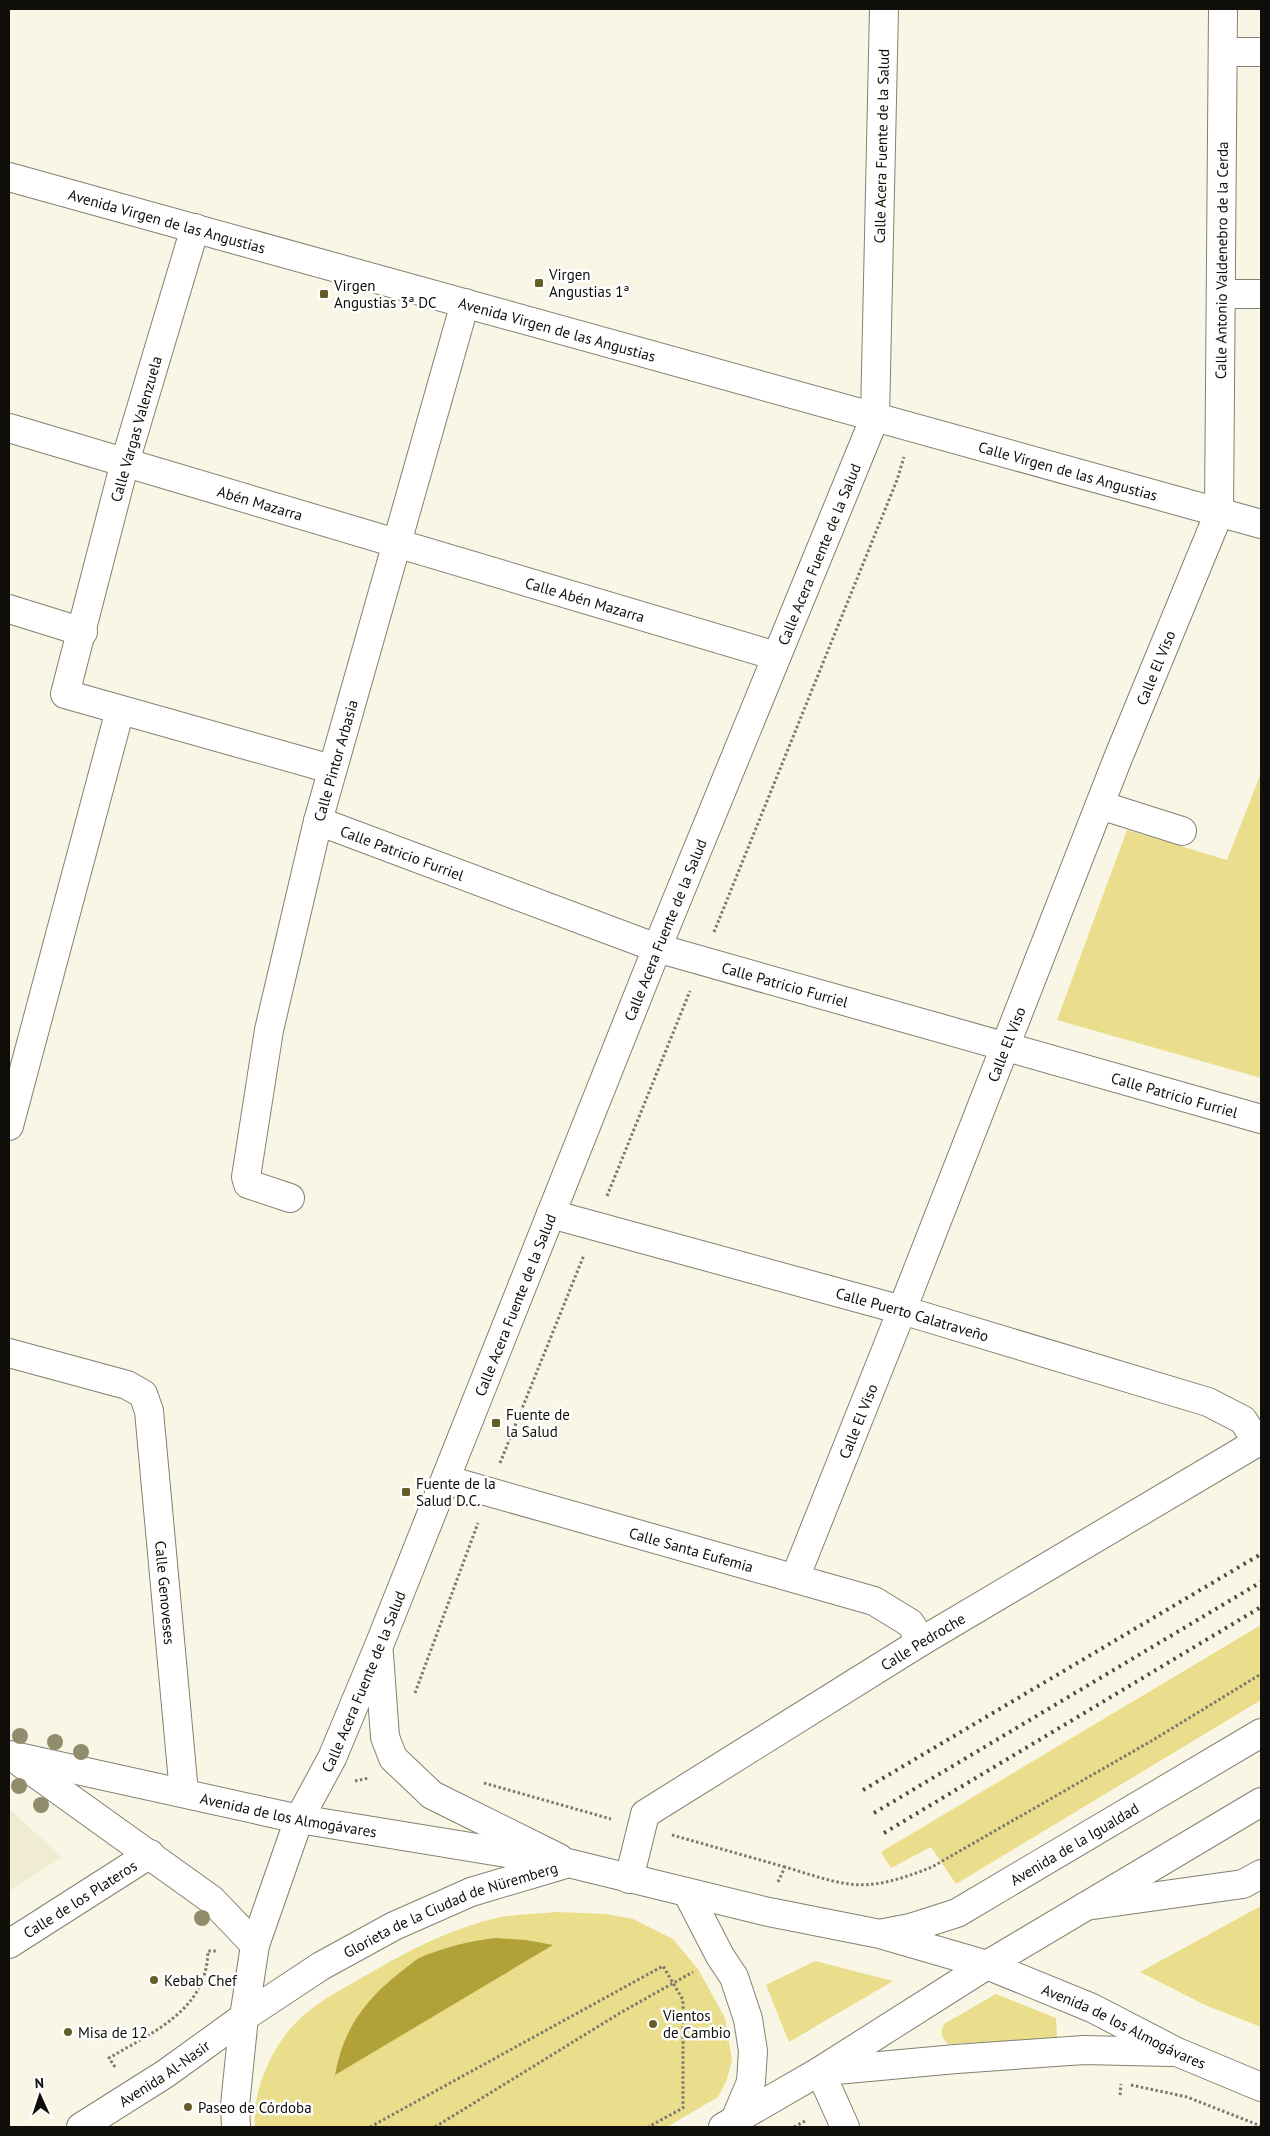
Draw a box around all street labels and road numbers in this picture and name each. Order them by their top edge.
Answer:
street label: Calle Acera Fuente de la Salud [869,49,893,244]
street label: Calle Antonio Valdenebro de la Cerda [1211,141,1231,379]
street label: Avenida Virgen de las Angustias [66,184,268,257]
street label: Avenida Virgen de las Angustias [457,293,658,365]
street label: Calle Vargas Valenzuela [106,354,166,504]
street label: Calle Virgen de las Angustias [976,437,1160,504]
street label: Calle Acera Fuente de la Salud [773,460,865,648]
street label: Abén Mazarra [215,481,305,524]
street label: Calle Abén Mazarra [523,573,647,626]
street label: Calle El Viso [1131,628,1179,708]
street label: Calle Pintor Arbasia [309,697,361,823]
street label: Calle Patricio Furriel [338,821,467,885]
street label: Calle Acera Fuente de la Salud [619,836,710,1024]
street label: Calle Patricio Furriel [719,957,851,1011]
street label: Calle El Viso [983,1004,1029,1085]
street label: Calle Patricio Furriel [1109,1068,1241,1122]
street label: Calle Acera Fuente de la Salud [470,1211,560,1399]
street label: Calle Puerto Calatraveño [834,1283,991,1345]
street label: Calle El Viso [834,1381,881,1461]
street label: Calle Santa Eufemia [627,1523,756,1576]
street label: Calle Genoveses [151,1540,180,1645]
street label: Calle Acera Fuente de la Salud [317,1588,409,1775]
street label: Calle Pedroche [877,1608,968,1674]
street label: Avenida de los Almogávares [199,1788,378,1841]
street label: Avenida de la Igualdad [1006,1798,1142,1889]
street label: Calle de los Plateros [20,1856,140,1942]
street label: Glorieta de la Ciudad de Nüremberg [340,1857,560,1962]
street label: Avenida de los Almogávares [1039,1979,1209,2073]
street label: Avenida Al-Nasir [115,2036,213,2110]

